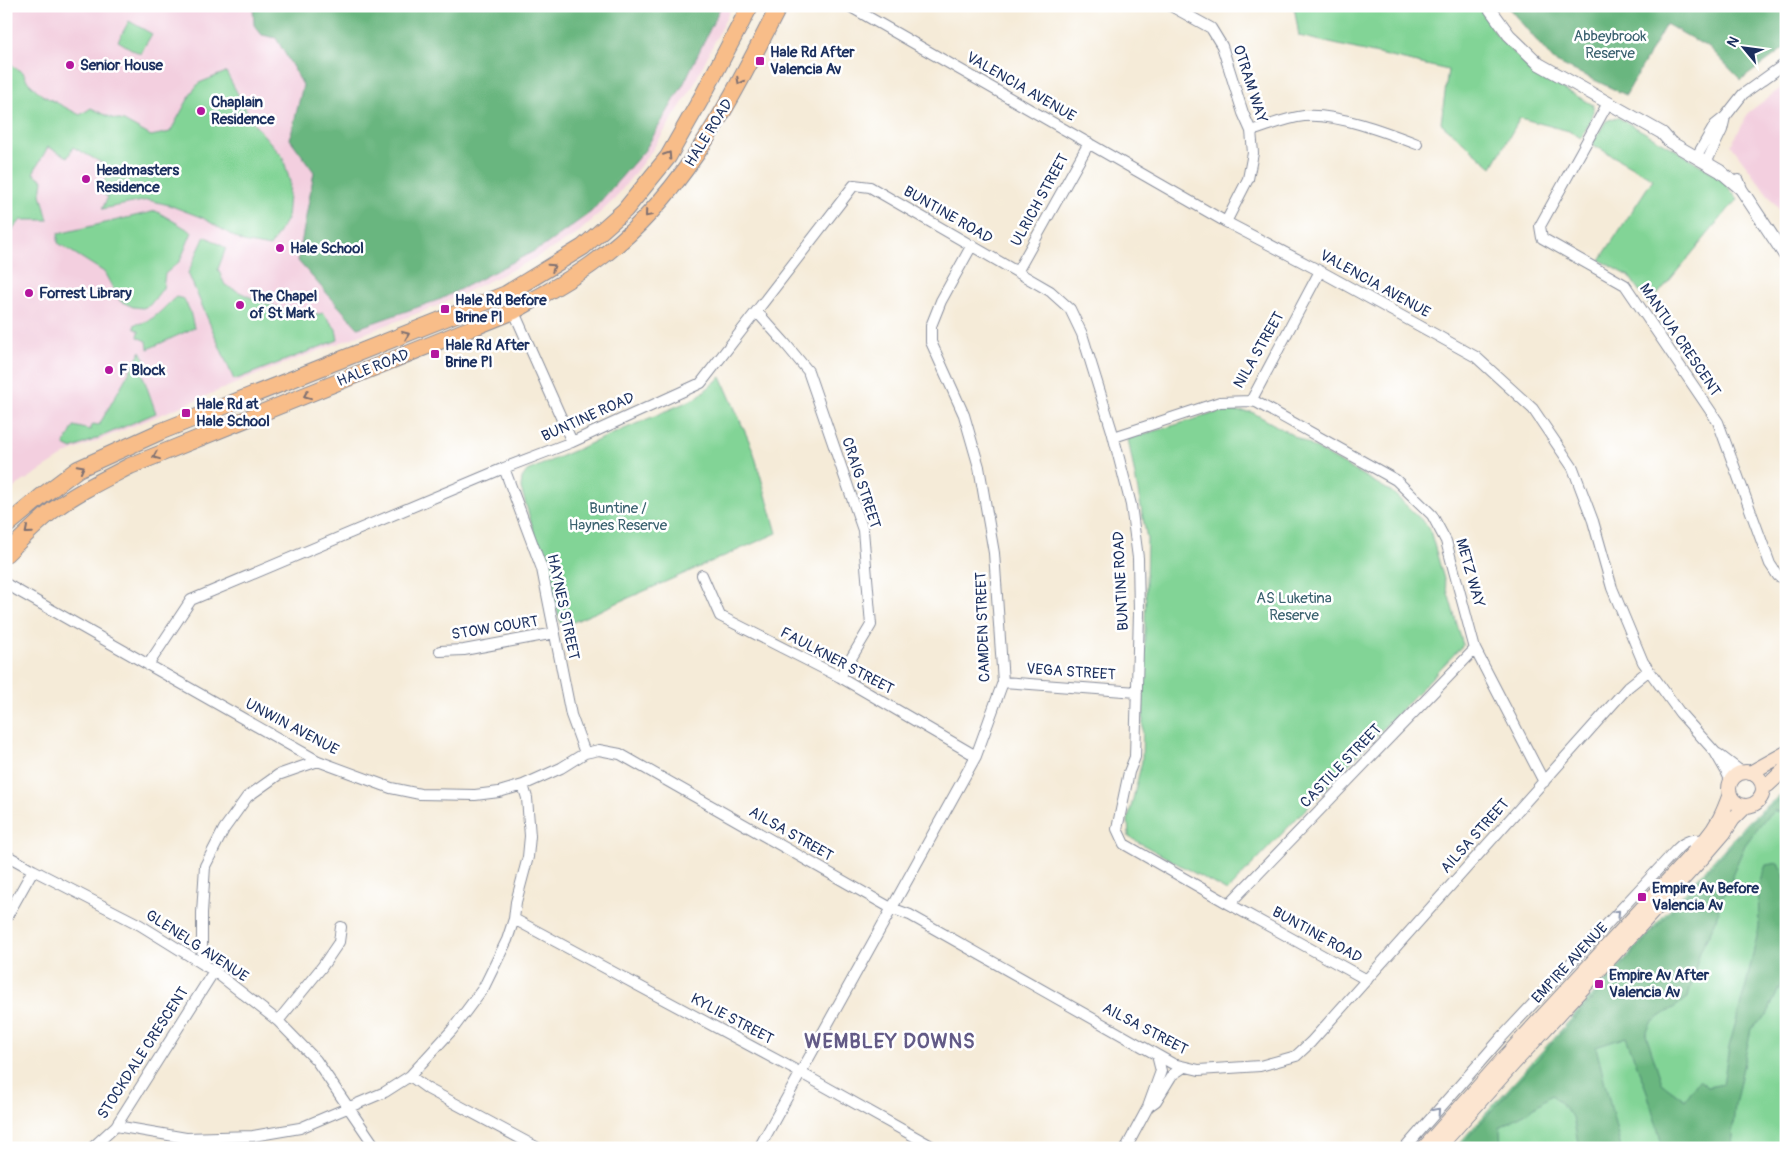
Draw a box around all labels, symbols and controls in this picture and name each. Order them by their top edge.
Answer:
north arrow [1720,22,1770,72]
park label: Abbeybrook Reserve [1573,27,1647,63]
text: N [1723,34,1743,50]
place label: Hale Rd After Valencia Av [770,43,855,79]
street label: OTRAM WAY [1228,43,1272,126]
street label: VALENCIA AVENUE [963,48,1079,126]
marker: Hale Rd After Valencia Av [754,55,766,67]
place label: Senior House [80,56,163,75]
marker: Senior House [64,59,76,71]
one-way arrow [736,75,746,84]
place label: Chaplain Residence [211,93,275,129]
street label: HALE ROAD [681,96,737,170]
marker: Chaplain Residence [195,105,207,117]
street label: ULRICH STREET [1007,150,1073,250]
one-way arrow [662,151,672,160]
place label: Headmasters Residence [96,161,179,197]
marker: Headmasters Residence [80,173,92,185]
street label: BUNTINE ROAD [900,182,996,248]
one-way arrow [646,208,654,217]
place label: Hale School [290,239,364,258]
marker: Hale School [274,242,286,254]
street label: VALENCIA AVENUE [1316,246,1434,322]
one-way arrow [547,263,556,273]
street label: MANTUA CRESCENT [1635,280,1725,400]
place label: Forrest Library [39,284,132,303]
marker: Forrest Library [23,287,35,299]
place label: The Chapel of St Mark [249,287,317,323]
place label: Hale Rd Before Brine Pl [455,291,547,327]
marker: The Chapel of St Mark [234,299,246,311]
marker: Hale Rd Before Brine Pl [439,303,451,315]
street label: NILA STREET [1229,308,1289,392]
one-way arrow [401,331,409,341]
place label: Hale Rd After Brine Pl [445,336,530,372]
street label: HALE ROAD [334,345,412,391]
marker: Hale Rd After Brine Pl [429,348,441,360]
place label: F Block [119,361,166,380]
marker: F Block [103,364,115,376]
street label: BUNTINE ROAD [539,388,637,446]
one-way arrow [303,389,312,399]
place label: Hale Rd at Hale School [196,395,270,431]
marker: Hale Rd at Hale School [180,407,192,419]
street label: CRAIG STREET [837,435,885,531]
one-way arrow [152,449,161,460]
one-way arrow [76,464,85,474]
park label: Buntine / Haynes Reserve [569,499,668,535]
one-way arrow [25,526,34,535]
street label: BUNTINE ROAD [1109,531,1133,631]
street label: METZ WAY [1451,536,1489,610]
street label: HAYNES STREET [543,552,583,662]
street label: CAMDEN STREET [972,572,994,682]
park label: AS Luketina Reserve [1256,589,1332,625]
street label: STOW COURT [450,612,540,644]
street label: FAULKNER STREET [777,623,897,699]
street label: VEGA STREET [1026,659,1116,685]
street label: UNWIN AVENUE [242,694,342,760]
street label: CASTILE STREET [1296,720,1386,812]
street label: AILSA STREET [1437,795,1513,877]
street label: AILSA STREET [746,802,836,866]
place label: Empire Av Before Valencia Av [1652,879,1760,915]
marker: Empire Av Before Valencia Av [1636,891,1648,903]
street label: BUNTINE ROAD [1269,903,1365,967]
street label: GLENELG AVENUE [142,906,252,986]
one-way arrow [1611,910,1620,919]
street label: EMPIRE AVENUE [1528,918,1612,1007]
place label: Empire Av After Valencia Av [1609,966,1710,1002]
marker: Empire Av After Valencia Av [1593,978,1605,990]
street label: STOCKDALE CRESCENT [93,983,193,1123]
street label: KYLIE STREET [687,989,777,1049]
street label: AILSA STREET [1099,999,1191,1059]
district label: WEMBLEY DOWNS [804,1029,976,1054]
one-way arrow [1431,1108,1440,1117]

